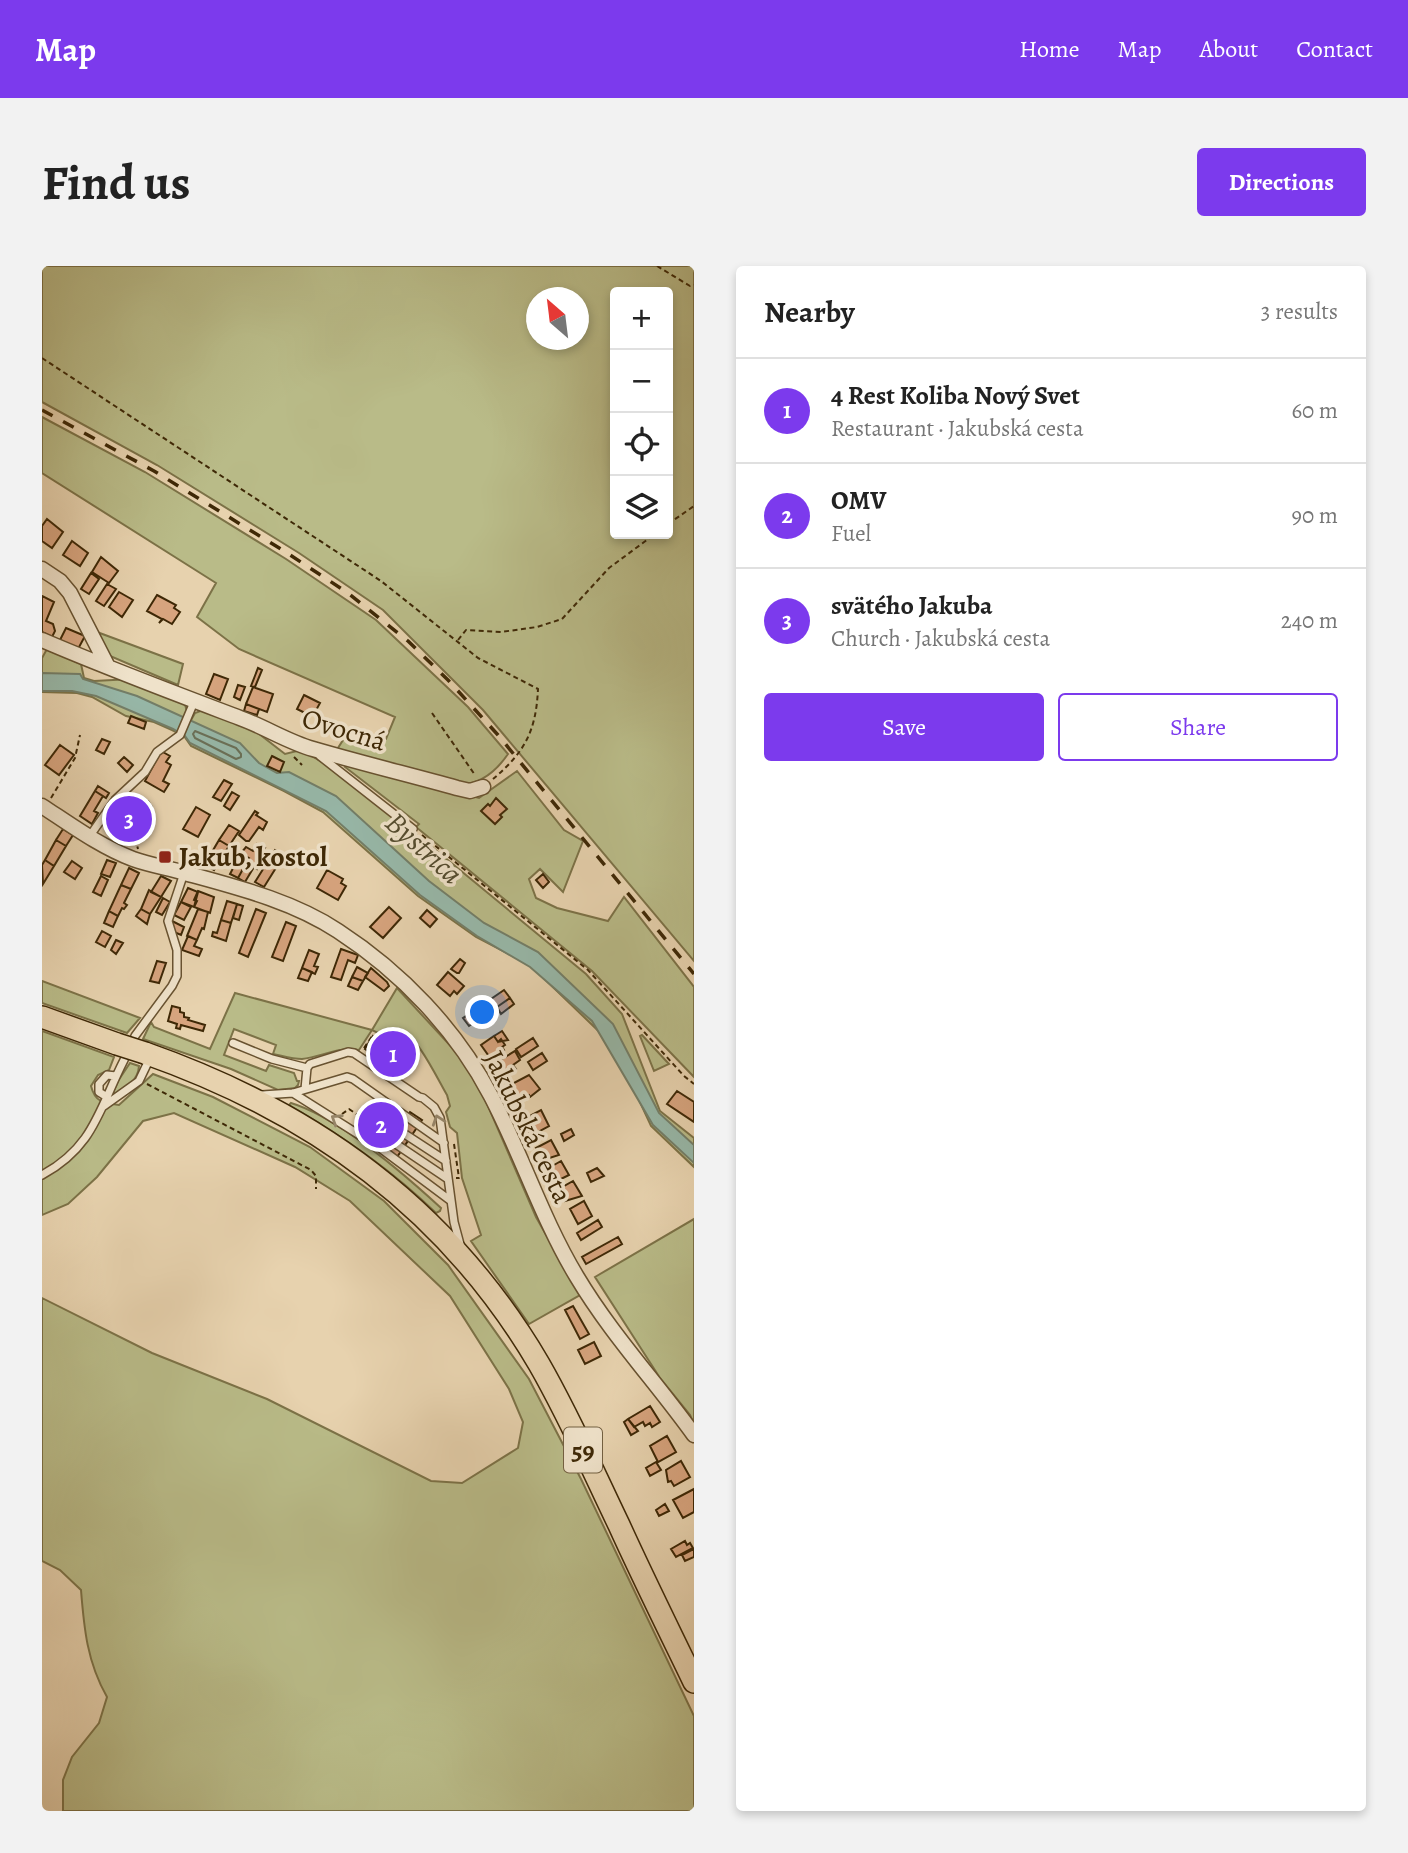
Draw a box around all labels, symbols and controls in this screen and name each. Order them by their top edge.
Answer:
text: Map [35,27,96,72]
text: Home [1019,33,1080,65]
text: Map [1118,33,1162,65]
text: About [1200,33,1258,65]
text: Contact [1296,33,1373,65]
button: Directions [1197,148,1366,216]
text: Find us [42,149,190,216]
north arrow [526,287,589,350]
map controls [610,287,673,539]
button: + [610,287,673,350]
text: Nearby [764,292,855,332]
text: 3 results [1261,296,1338,327]
button: − [610,350,673,413]
text: 4 Rest Koliba Nový Svet [831,378,1080,413]
text: 1 [783,395,791,426]
text: 60 m [1291,395,1338,426]
button: locate [610,413,673,476]
text: Restaurant · Jakubská cesta [831,413,1084,444]
button: layers [610,476,673,539]
text: OMV [831,483,886,518]
text: 2 [781,500,793,531]
text: 90 m [1292,500,1338,531]
text: Fuel [831,518,871,549]
text: svätého Jakuba [831,588,993,623]
text: 3 [782,605,792,636]
text: 240 m [1281,605,1338,636]
text: Church · Jakubská cesta [831,623,1050,654]
button: Save [764,693,1044,761]
button: Share [1058,693,1338,761]
street label: Ovocná [297,699,391,761]
pin: 3 [106,793,152,845]
water label: Bystrica [377,803,471,893]
place label: Jakub, kostol [179,838,328,876]
marker: Jakub, kostol [157,849,173,865]
your location [465,995,499,1029]
pin: 1 [370,1028,416,1080]
street label: Jakubská cesta [475,1044,581,1210]
pin: 2 [358,1099,404,1151]
one-way arrow [432,1114,447,1126]
one-way arrow [330,1115,343,1128]
road number: 59 [564,1428,602,1472]

